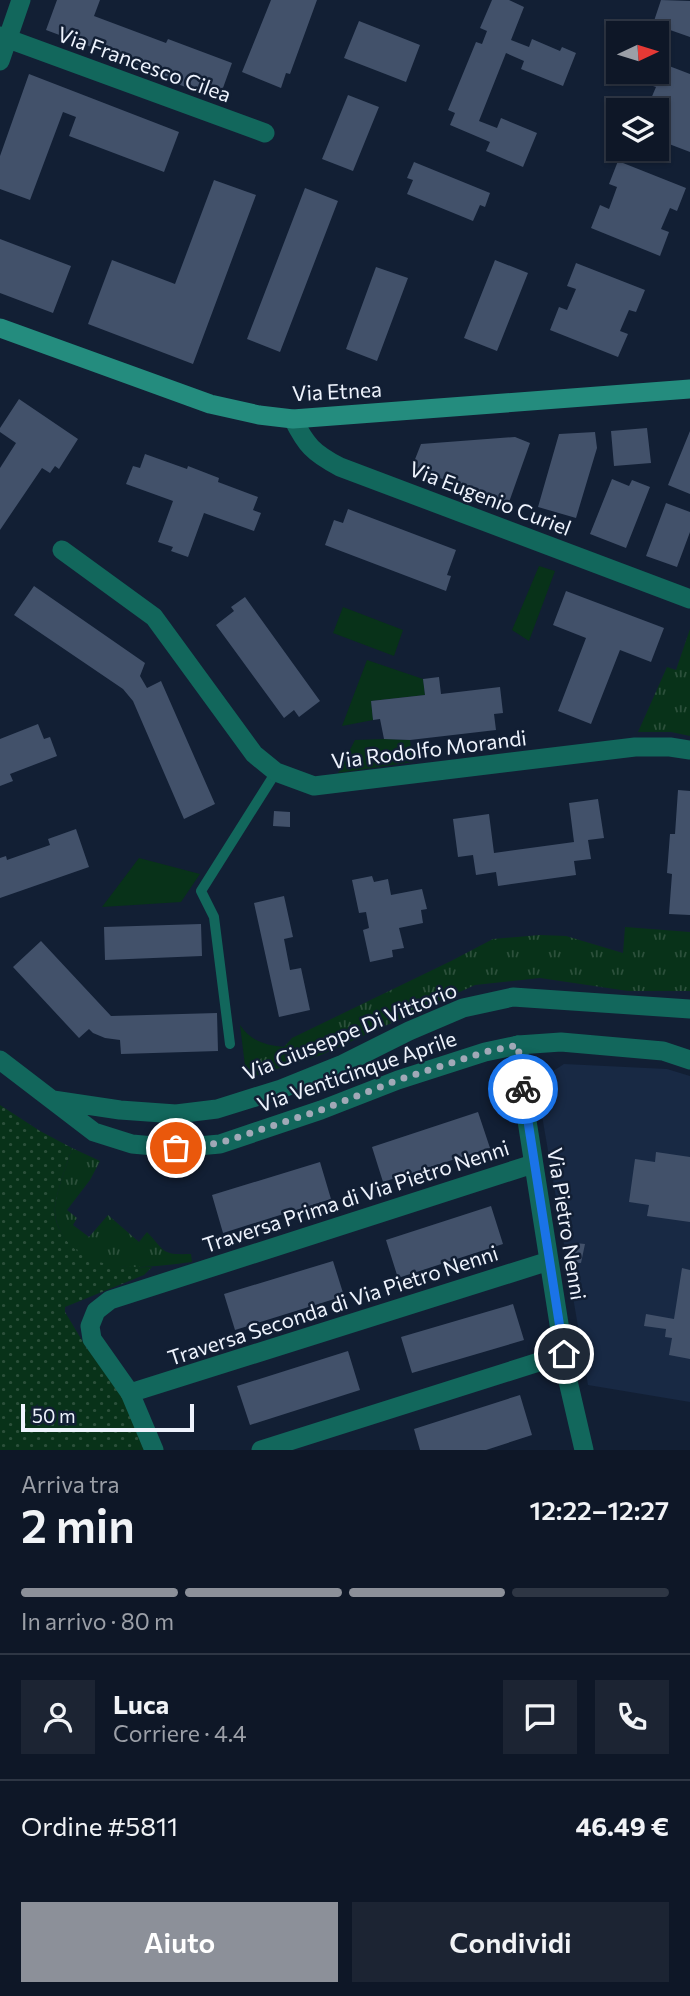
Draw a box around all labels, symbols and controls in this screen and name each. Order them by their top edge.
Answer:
street label: Via Francesco Cilea [54,21,235,107]
north arrow [606,21,668,84]
map controls [606,21,669,161]
button: layers [606,98,669,161]
street label: Via Etnea [291,376,382,405]
street label: Via Eugenio Curiel [406,455,575,540]
street label: Via Rodolfo Morandi [330,724,528,773]
street label: Via Giuseppe Di Vittorio [239,976,460,1085]
street label: Via Venticinque Aprile [254,1025,459,1116]
courier [488,1054,558,1124]
icon: bike [504,1070,542,1108]
pin [146,1118,206,1178]
icon: bag [157,1129,195,1167]
street label: Traversa Prima di Via Pietro Nenni [199,1134,512,1257]
street label: Via Pietro Nenni [543,1146,592,1302]
street label: Traversa Seconda di Via Pietro Nenni [164,1239,501,1370]
pin [534,1324,594,1384]
icon: home [545,1335,583,1373]
scale bar [21,1401,194,1433]
text: 50 m [32,1404,76,1427]
text: Arriva tra [21,1470,120,1498]
text: 12:22–12:27 [530,1494,669,1525]
text: 2 min [21,1496,135,1552]
text: In arrivo · 80 m [21,1607,174,1635]
button: person [21,1680,95,1754]
button: chat [503,1680,577,1754]
button: phone [595,1680,669,1754]
text: Luca [113,1688,169,1719]
text: Corriere · 4.4 [113,1719,247,1747]
text: Ordine #5811 [21,1810,178,1841]
text: 46.49 € [575,1810,669,1841]
button: Aiuto [21,1902,338,1982]
button: Condividi [352,1902,669,1982]

